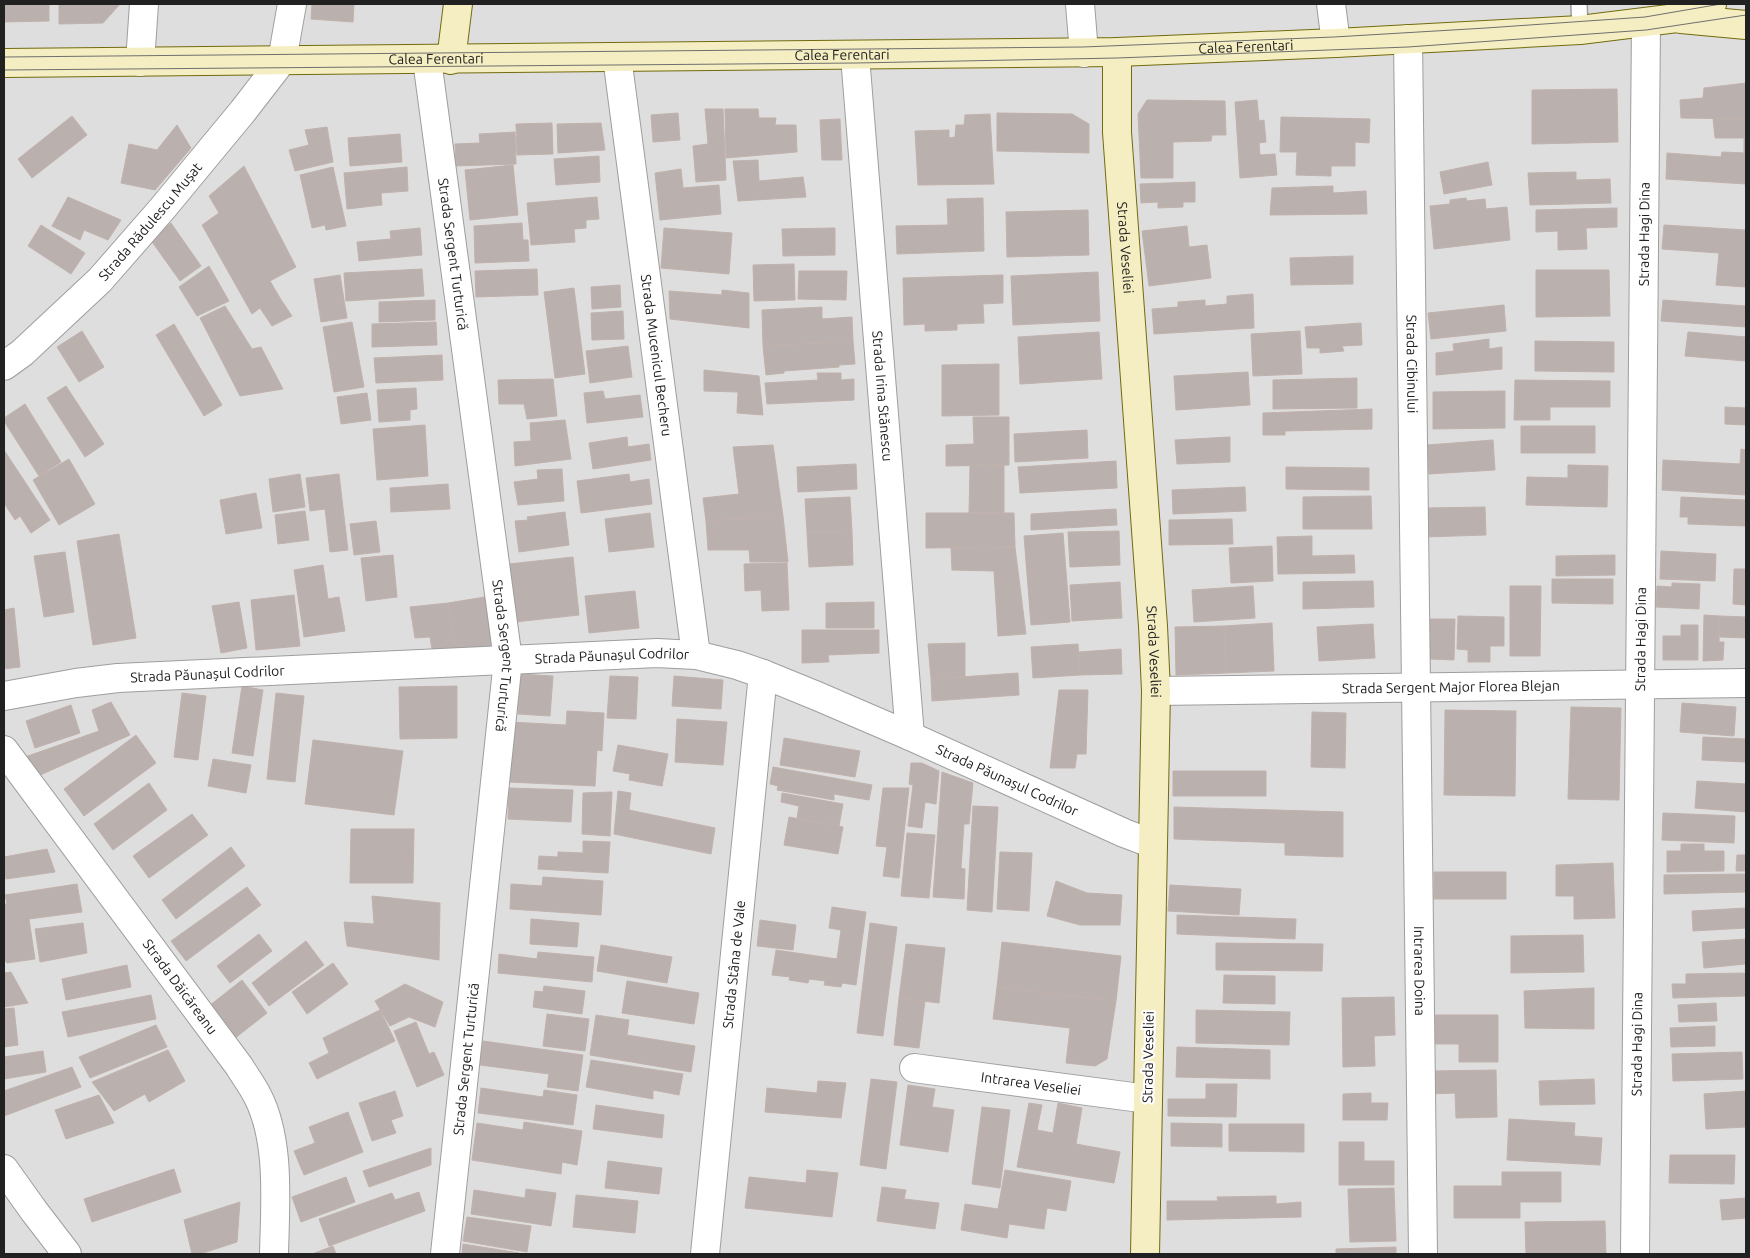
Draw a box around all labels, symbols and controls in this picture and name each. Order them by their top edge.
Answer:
street label: Calea Ferentari [1198,37,1294,57]
street label: Calea Ferentari [794,46,890,63]
street label: Calea Ferentari [388,50,484,67]
street label: Strada Rădulescu Mușat [95,159,205,284]
street label: Strada Sergent Turturică [435,177,471,331]
street label: Strada Hagi Dina [1636,182,1653,286]
street label: Strada Veseliei [1114,201,1137,294]
street label: Strada Mucenicul Becheru [638,273,675,437]
street label: Strada Cibinului [1403,315,1421,413]
street label: Strada Irina Stănescu [869,330,896,462]
street label: Strada Sergent Turturică [489,578,516,733]
street label: Strada Hagi Dina [1632,587,1649,691]
street label: Strada Veseliei [1144,605,1164,698]
street label: Strada Păunașul Codrilor [534,645,690,667]
street label: Strada Păunașul Codrilor [130,662,286,685]
street label: Strada Sergent Major Florea Blejan [1342,678,1560,696]
street label: Strada Păunașul Codrilor [933,741,1081,819]
street label: Strada Stâna de Vale [720,900,748,1029]
street label: Intrarea Doina [1411,926,1428,1016]
street label: Strada Dăicăreanu [139,936,221,1037]
street label: Strada Sergent Turturică [450,982,482,1136]
street label: Strada Hagi Dina [1628,992,1645,1096]
street label: Strada Veseliei [1139,1011,1157,1103]
street label: Intrarea Veseliei [980,1069,1082,1098]

